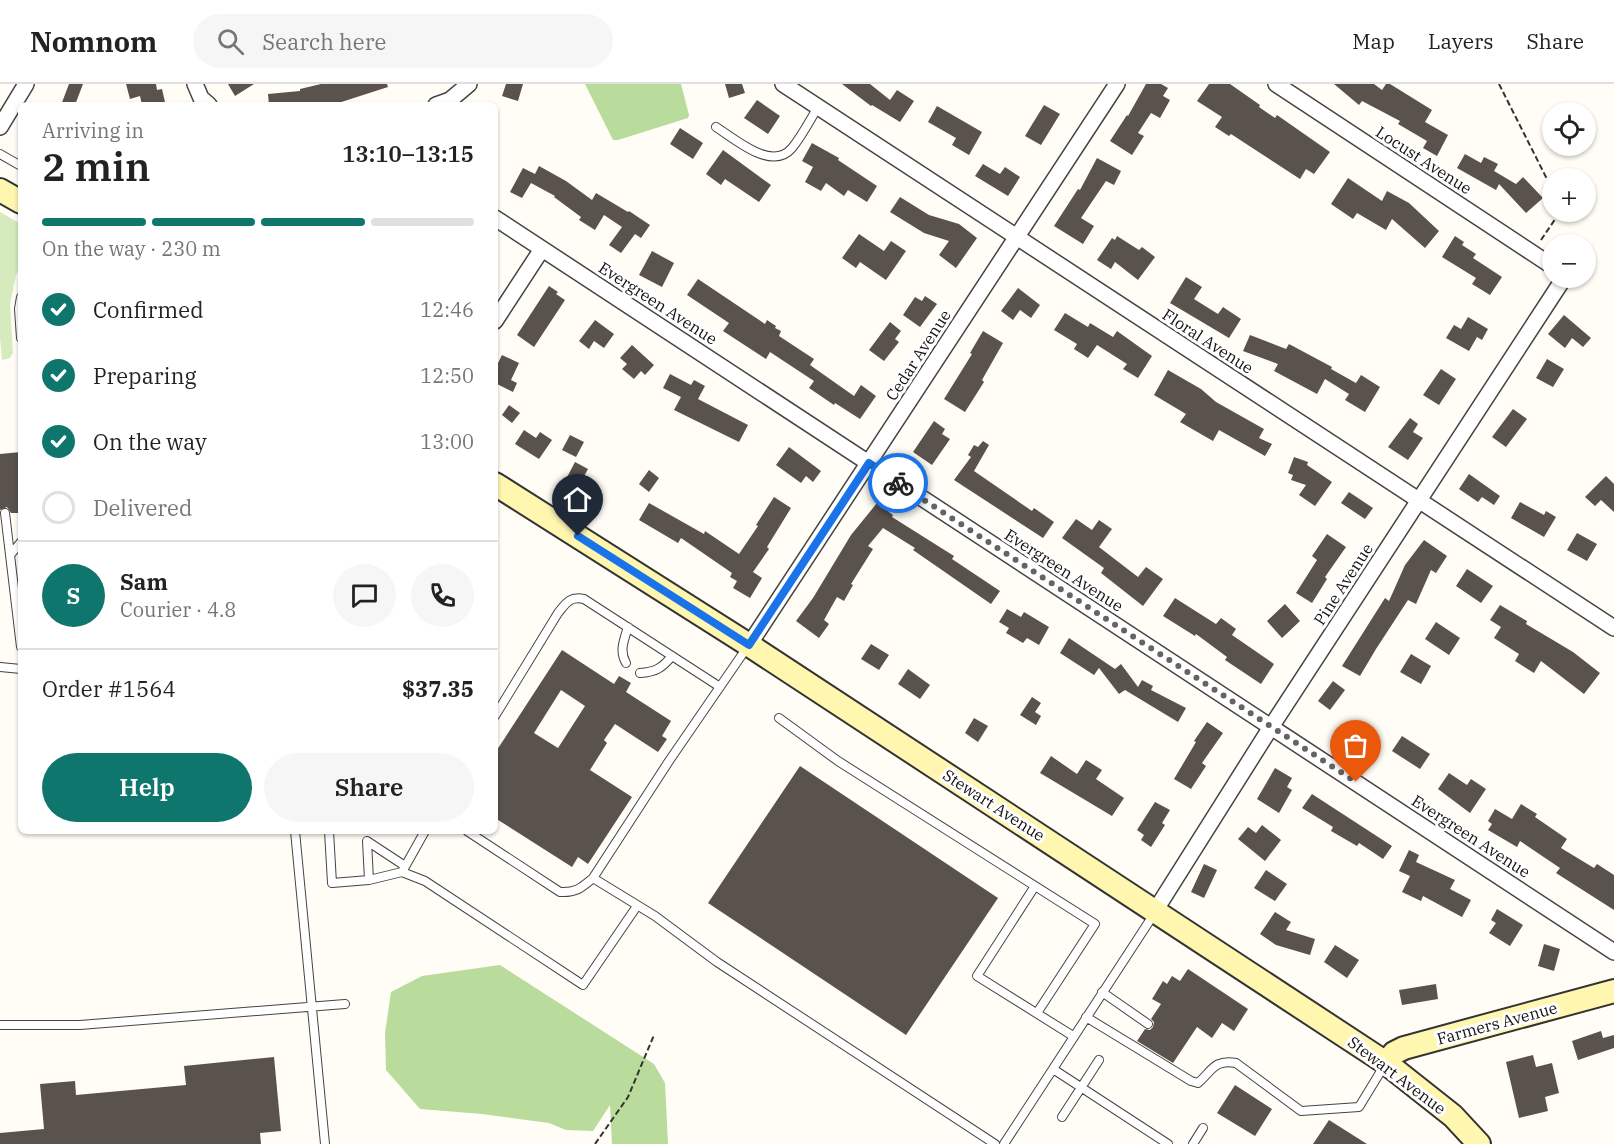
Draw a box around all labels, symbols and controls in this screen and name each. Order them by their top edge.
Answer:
search box [193,14,613,68]
text: Nomnom [30,23,157,60]
icon: search [214,25,247,58]
text: Search here [262,27,386,56]
text: Map [1352,27,1395,55]
text: Layers [1428,27,1494,55]
text: Share [1527,27,1584,55]
map controls [1542,102,1596,288]
button: locate [1542,102,1596,156]
text: Arriving in [42,117,144,144]
street label: Locust Avenue [1372,122,1476,198]
text: 13:10–13:15 [342,139,474,168]
text: 2 min [42,141,150,192]
button: + [1542,168,1596,222]
button: − [1542,234,1596,288]
text: On the way · 230 m [42,235,221,262]
street label: Evergreen Avenue [595,257,721,349]
icon: check [42,293,75,326]
text: Confirmed [93,295,204,324]
text: 12:46 [420,296,474,323]
street label: Floral Avenue [1159,304,1257,378]
street label: Cedar Avenue [881,306,955,404]
icon: check [42,359,75,392]
text: Preparing [93,361,197,390]
text: 12:50 [420,362,474,389]
icon: check [42,425,75,458]
text: On the way [93,427,207,456]
text: 13:00 [420,428,474,455]
courier [868,453,928,513]
icon: bike [882,467,915,500]
pin [552,474,603,536]
icon: home [561,483,594,516]
text: Delivered [93,493,192,522]
street label: Evergreen Avenue [1001,524,1127,616]
street label: Pine Avenue [1309,539,1377,629]
button: chat [333,564,396,627]
button: phone [411,564,474,627]
text: Sam [120,567,168,596]
text: S [67,581,80,610]
text: Courier · 4.8 [120,596,236,623]
text: Order #1564 [42,674,176,703]
text: $37.35 [402,674,474,703]
pin [1330,720,1381,782]
icon: bag [1339,729,1372,762]
button: Help [42,753,252,822]
button: Share [264,753,474,822]
street label: Stewart Avenue [939,765,1049,845]
street label: Evergreen Avenue [1408,790,1534,882]
street label: Farmers Avenue [1435,997,1559,1049]
street label: Stewart Avenue [1344,1032,1450,1118]

